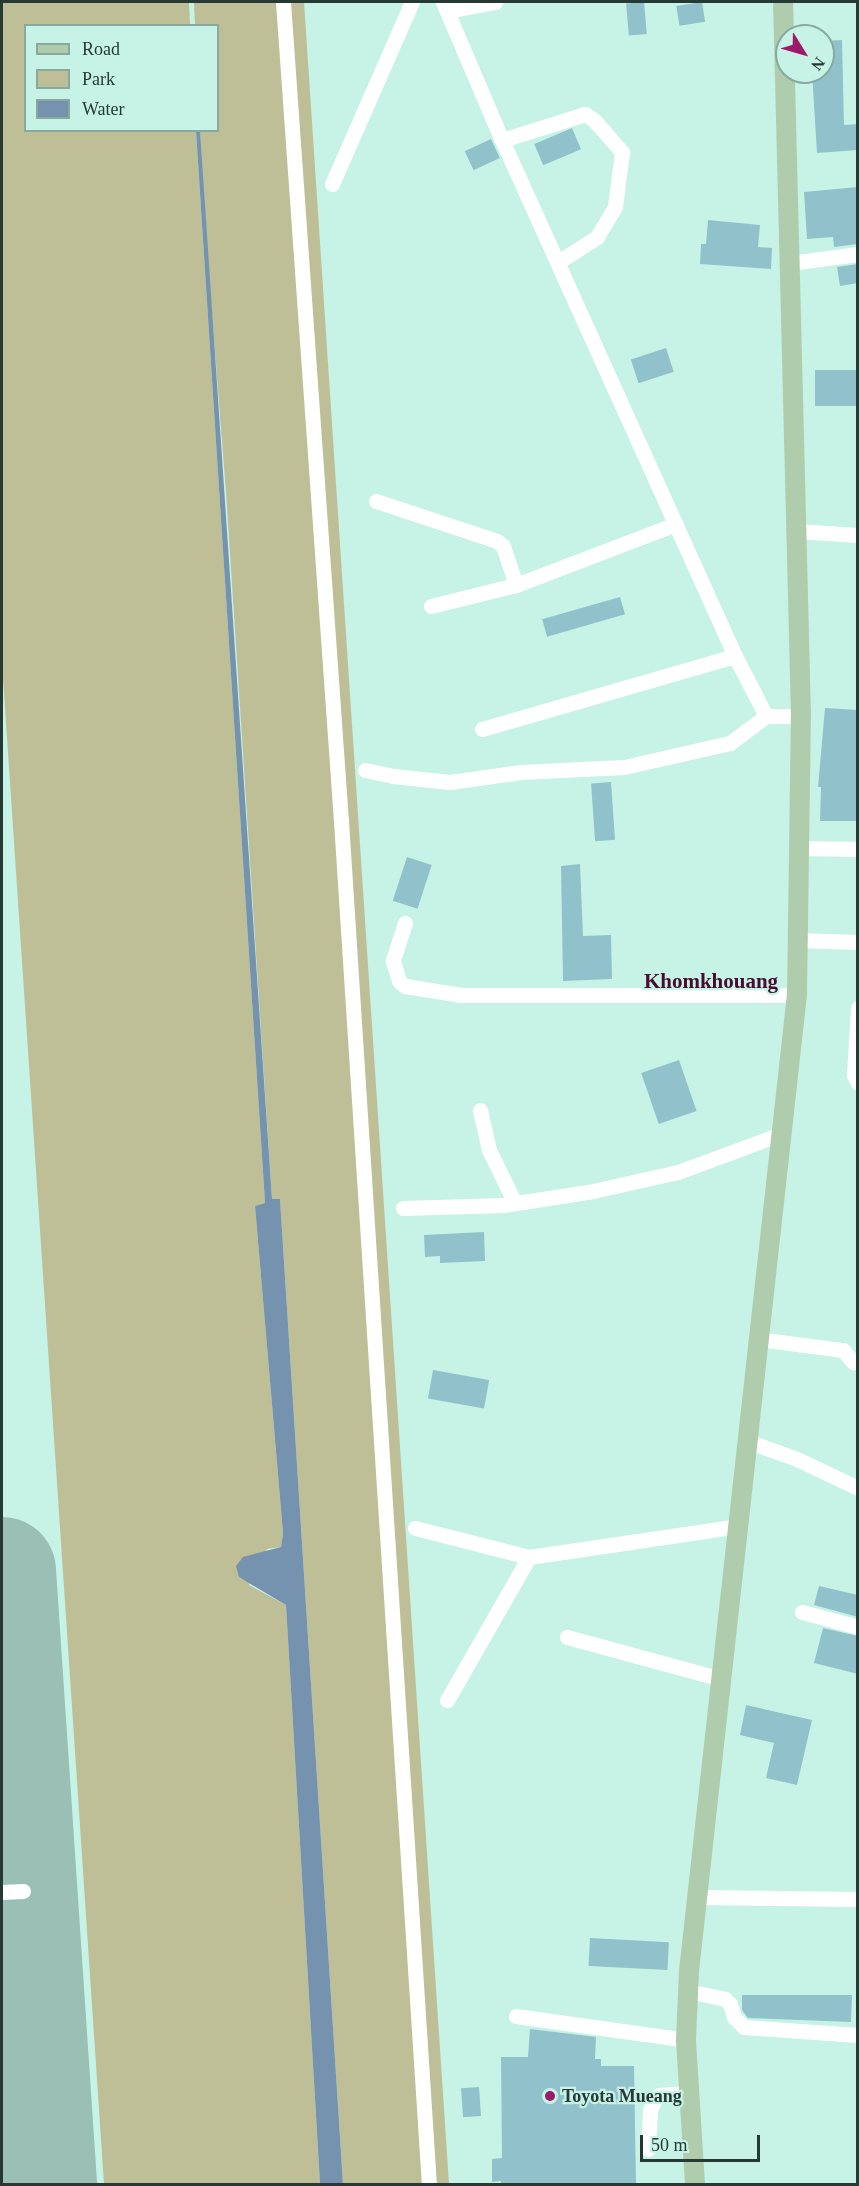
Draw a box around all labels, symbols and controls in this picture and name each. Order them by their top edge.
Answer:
legend [24,24,219,132]
north arrow [775,24,835,84]
text: Road [82,39,120,59]
text: N [808,54,828,74]
text: Park [82,69,115,89]
text: Water [82,99,125,119]
district label: Khomkhouang [644,968,778,994]
place label: Toyota Mueang [562,2085,682,2107]
marker: Toyota Mueang [543,2089,557,2103]
scale bar [643,2123,763,2161]
text: 50 m [651,2135,688,2155]

